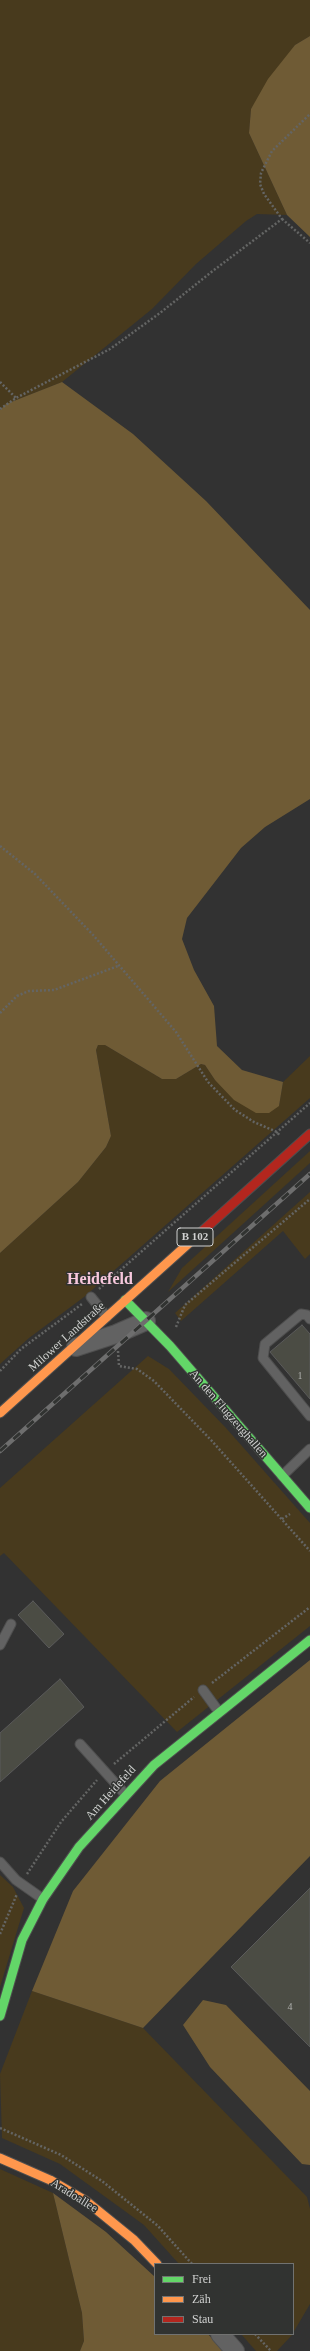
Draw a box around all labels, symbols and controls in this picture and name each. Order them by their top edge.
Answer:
road number: B 102 [177,1228,213,1246]
district label: Heidefeld [67,1270,133,1290]
street label: Milower Landstraße [26,1299,108,1375]
street label: An den Flugzeughallen [186,1367,270,1461]
house number: 1 [298,1370,302,1382]
street label: Am Heidefeld [83,1763,139,1823]
house number: 4 [288,2001,292,2013]
street label: Aradoallee [48,2176,100,2216]
legend [154,2263,294,2335]
text: Frei [192,2272,211,2286]
text: Zäh [192,2292,211,2306]
text: Stau [192,2312,213,2326]

